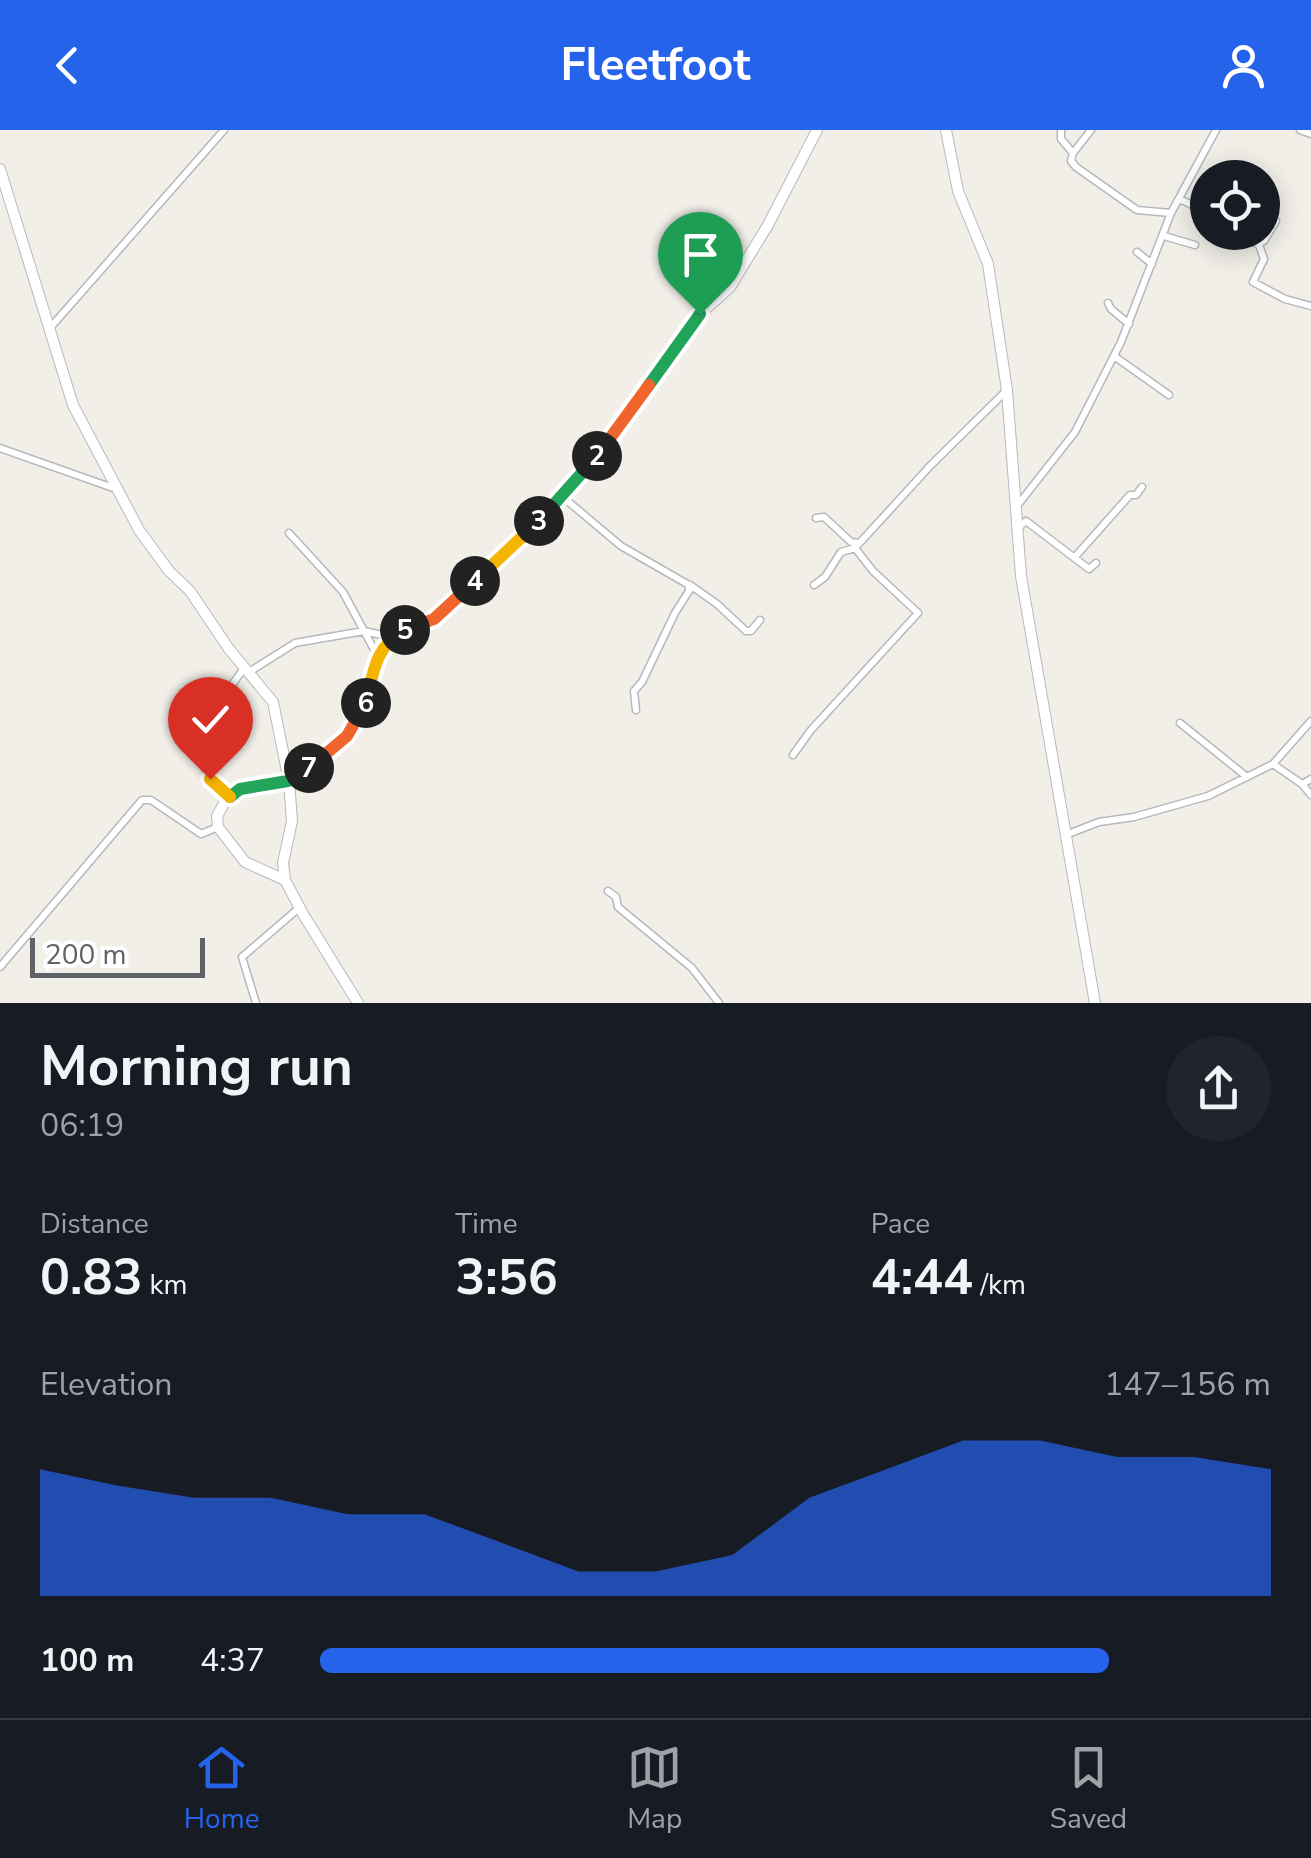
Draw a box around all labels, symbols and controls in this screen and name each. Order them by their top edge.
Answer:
text: Fleetfoot [561,35,751,96]
icon: back [40,38,95,93]
icon: person [1216,38,1271,93]
map controls [1190,160,1280,250]
button: locate [1190,160,1280,250]
pin [658,212,743,315]
icon: arrive [673,227,728,282]
pin: 2 [572,431,622,481]
text: 2 [589,437,605,475]
pin: 3 [514,496,564,546]
text: 3 [531,502,547,540]
pin: 4 [450,556,500,606]
text: 4 [467,562,483,600]
pin: 5 [380,605,430,655]
text: 5 [397,611,413,649]
pin [168,677,253,780]
pin: 6 [341,678,391,728]
text: 6 [358,684,374,722]
icon: check [183,692,238,747]
pin: 7 [284,743,334,793]
text: 7 [301,749,317,787]
scale bar [30,933,205,978]
text: 200 m [45,936,127,974]
text: Morning run [40,1029,353,1104]
button: share [1166,1036,1271,1141]
text: 06:19 [40,1104,124,1147]
text: Distance [40,1205,149,1243]
text: Time [455,1205,518,1243]
text: Pace [871,1205,930,1243]
text: 0.83 [40,1243,142,1312]
text: 3:56 [455,1243,558,1312]
text: 4:44 [871,1243,973,1312]
text: km [142,1266,188,1304]
text: /km [973,1266,1026,1304]
text: Elevation [40,1363,173,1406]
text: 147–156 m [1104,1363,1271,1406]
text: 100 m [40,1639,134,1682]
text: 4:37 [200,1639,265,1682]
tab: Home [184,1740,260,1838]
tab: Map [627,1740,682,1838]
tab: Saved [1050,1740,1127,1838]

